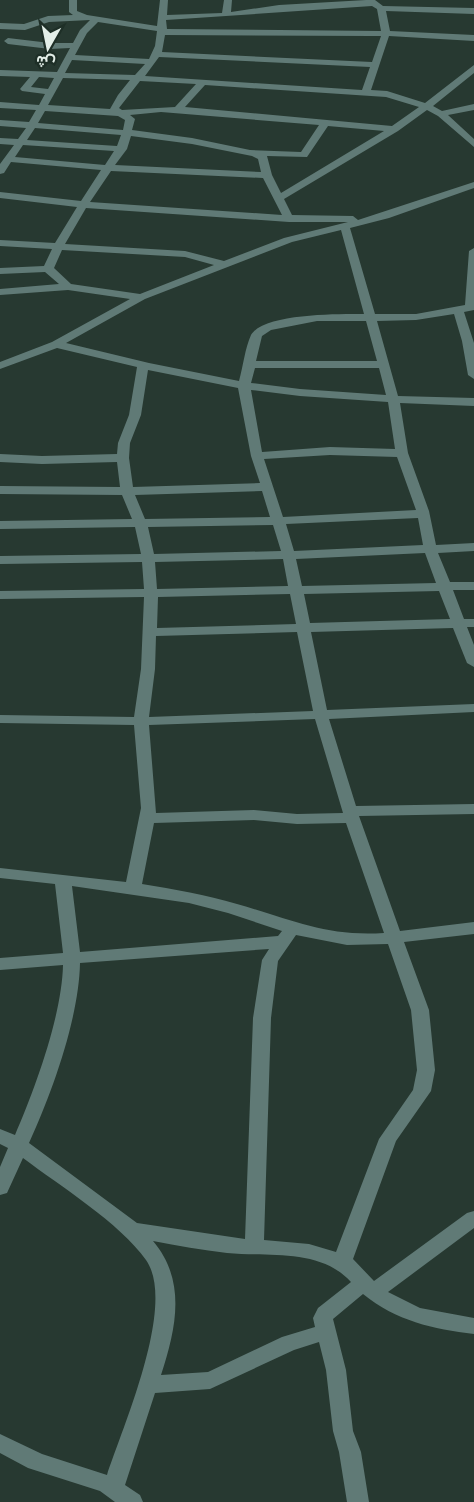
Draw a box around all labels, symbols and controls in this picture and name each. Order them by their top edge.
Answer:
north arrow [18,18,78,78]
text: ش [35,51,57,74]

